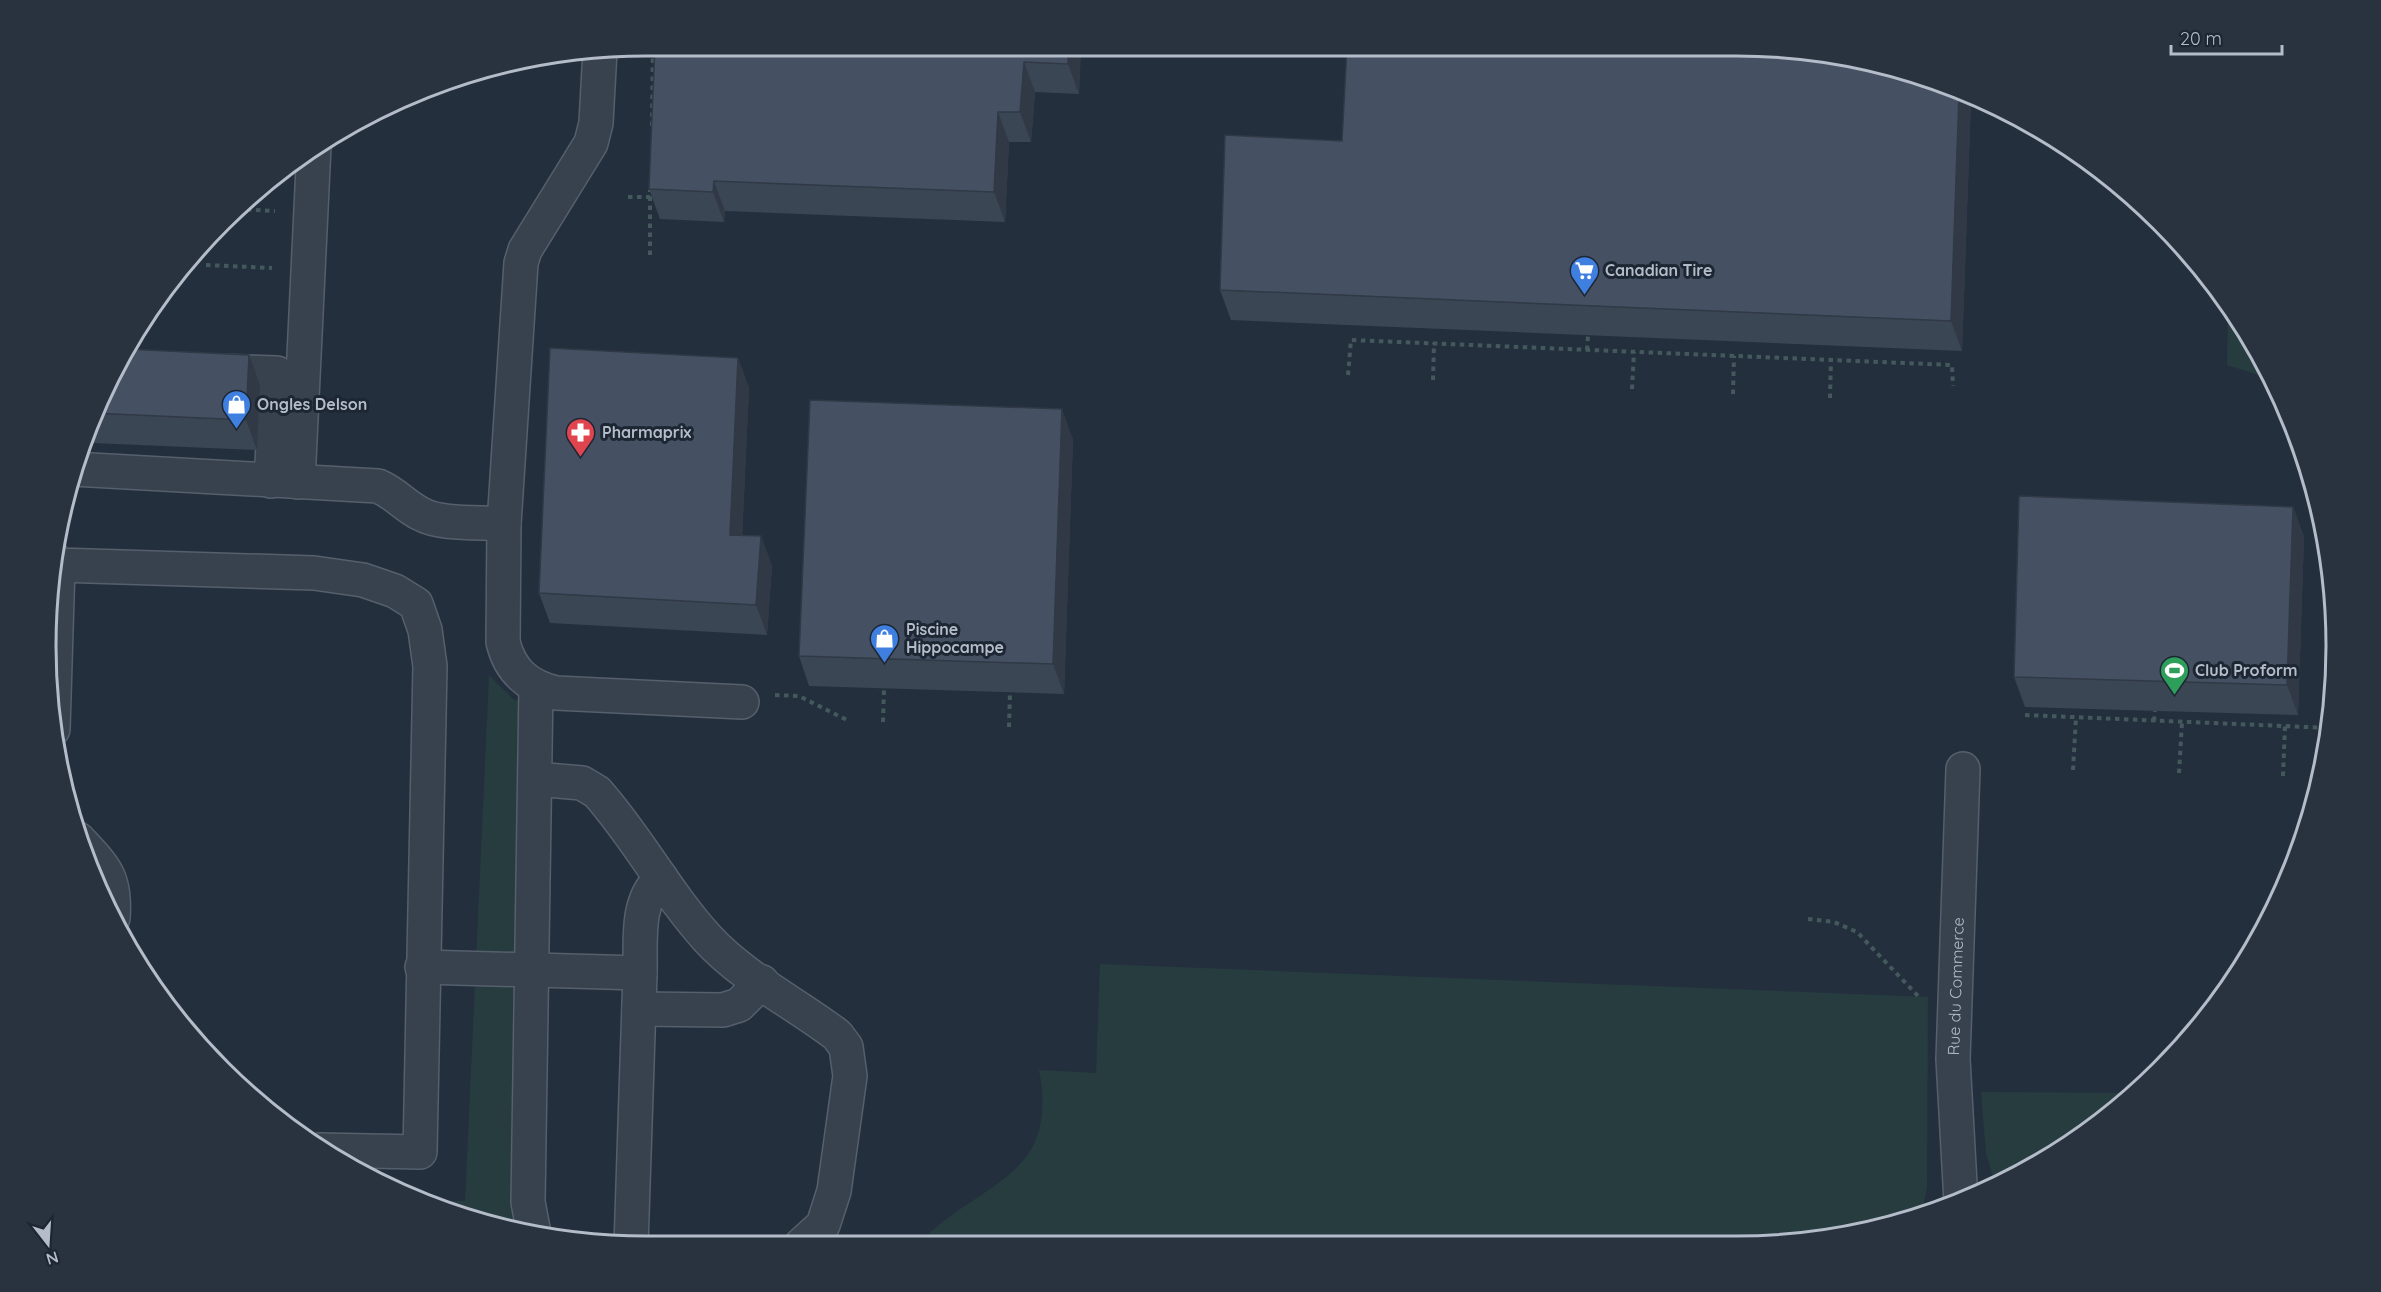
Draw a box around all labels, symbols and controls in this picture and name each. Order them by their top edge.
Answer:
scale bar [2171,18,2282,56]
text: 20 m [2180,27,2222,50]
supermarket icon: Canadian Tire [1568,254,1600,296]
place label: Canadian Tire [1605,260,1712,280]
shop icon: Ongles Delson [220,388,252,430]
place label: Ongles Delson [257,394,367,414]
pharmacy icon: Pharmaprix [565,416,597,458]
place label: Pharmaprix [602,422,692,442]
place label: Piscine Hippocampe [906,619,1004,657]
shop icon: Piscine Hippocampe [869,622,901,664]
sports icon: Club Proform [2158,654,2190,696]
place label: Club Proform [2195,660,2298,680]
street label: Rue du Commerce [1943,917,1968,1056]
north arrow [18,1214,78,1274]
text: N [44,1247,61,1270]

